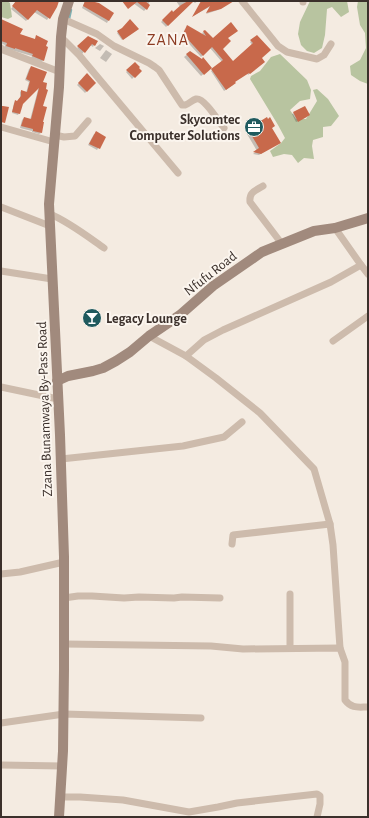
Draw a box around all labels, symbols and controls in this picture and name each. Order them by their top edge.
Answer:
district label: ZANA [147,32,189,48]
place label: Skycomtec Computer Solutions [129,113,241,143]
office icon: Skycomtec Computer Solutions [243,116,265,138]
street label: Nfufu Road [182,249,239,298]
bar icon: Legacy Lounge [81,307,103,329]
place label: Legacy Lounge [106,312,187,326]
street label: Zzana Bunamwaya By-Pass Road [35,321,55,497]

